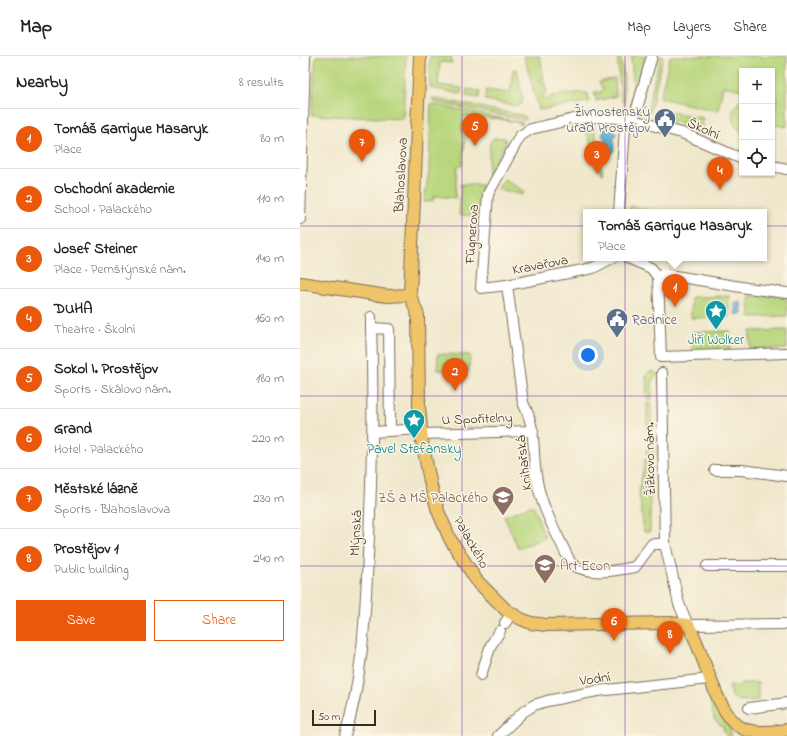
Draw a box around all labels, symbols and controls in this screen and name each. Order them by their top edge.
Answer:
text: Map [20,14,52,41]
text: Map [627,17,651,38]
text: Layers [673,17,711,38]
text: Share [733,17,767,38]
map controls [739,68,775,176]
button: + [739,68,775,104]
text: Nearby [16,70,68,95]
text: 8 results [239,73,284,92]
place label: Živnostenský úřad Prostějov [566,102,651,139]
button: − [739,104,775,140]
public building icon: Živnostenský úřad Prostějov [652,106,678,139]
pin: 5 [462,113,488,146]
street label: Školní [684,113,724,146]
text: Tomáš Garrigue Masaryk [54,118,208,140]
text: 1 [27,129,31,148]
text: 80 m [260,129,284,148]
pin: 7 [349,129,375,162]
street label: Blahoslavova [389,137,414,214]
text: Place [54,140,82,159]
button: locate [739,140,775,176]
pin: 3 [584,141,610,174]
pin: 4 [707,157,733,190]
text: Obchodní akademie [54,178,175,200]
text: 2 [26,189,32,208]
text: 110 m [257,189,284,208]
text: School · Palackého [54,200,152,219]
street label: Fügnerova [460,203,486,266]
popup [583,209,767,261]
text: Tomáš Garrigue Masaryk [598,215,752,237]
text: Place [598,237,625,256]
text: Josef Steiner [54,238,137,260]
text: 3 [26,249,32,268]
text: 140 m [256,249,284,268]
street label: Kravařova [511,250,570,281]
text: Place · Pernštýnské nám. [54,260,186,279]
pin: 1 [662,274,688,307]
text: DUHA [54,298,92,320]
place icon: Jiří Wolker [703,298,729,331]
public building icon: Radnice [604,306,630,339]
text: 4 [26,309,32,328]
text: 160 m [255,309,284,328]
place label: Radnice [632,310,678,331]
text: Theatre · Školní [54,320,135,339]
place label: Jiří Wolker [688,330,745,351]
your location [578,345,598,365]
text: Sokol I. Prostějov [54,358,158,380]
pin: 2 [442,358,468,391]
text: 5 [25,369,33,388]
text: 180 m [256,369,284,388]
text: Sports · Skálovo nám. [54,380,171,399]
place icon: Pavel Stefansky [401,407,427,440]
street label: U Spořitelny [441,408,513,432]
text: Grand [54,418,92,440]
street label: Žižkovo nám. [639,422,662,496]
text: 6 [26,429,32,448]
text: 220 m [252,429,284,448]
street label: Knihařská [511,434,538,491]
place label: Pavel Stefansky [367,439,462,461]
text: Hotel · Palackého [54,440,143,459]
text: Městské lázně [54,478,138,500]
school or university icon: ZŠ a MŠ Palackého [490,484,516,517]
place label: ZŠ a MŠ Palackého [378,488,488,509]
text: 7 [26,489,32,508]
text: 230 m [253,489,284,508]
text: Sports · Blahoslavova [54,500,170,519]
street label: Mlýnská [345,510,369,557]
street label: Palackého [447,513,494,573]
text: Prostějov 1 [54,538,119,560]
text: 8 [27,549,31,568]
text: 240 m [253,549,284,568]
school or university icon: Art Econ [532,552,558,585]
place label: Art Econ [560,556,610,577]
text: Public building [54,560,129,579]
button: Save [16,600,146,641]
button: Share [154,600,284,641]
pin: 6 [601,608,627,641]
pin: 8 [657,621,683,654]
street label: Vodní [577,667,613,692]
scale bar [312,708,376,727]
text: 50 m [318,709,340,725]

